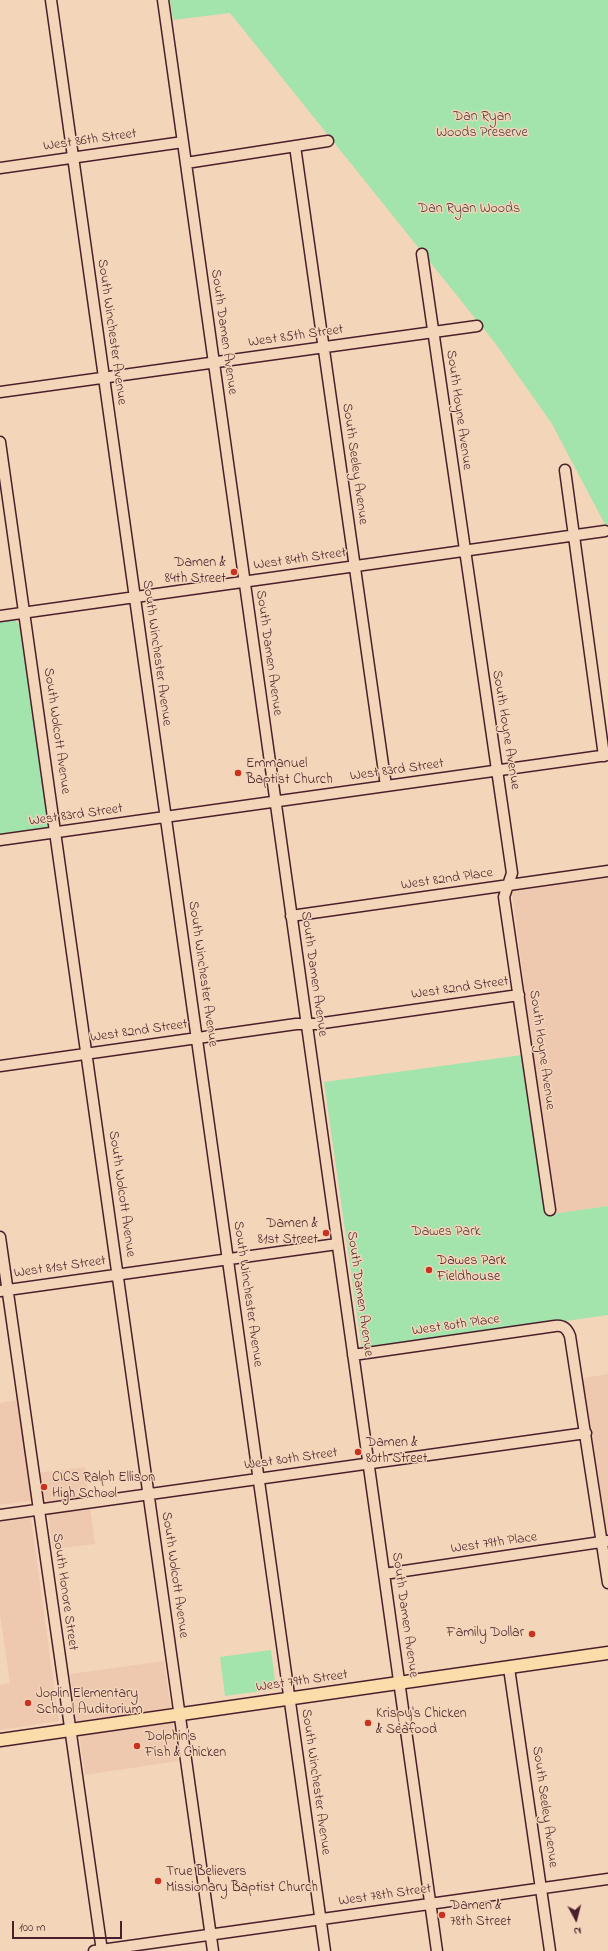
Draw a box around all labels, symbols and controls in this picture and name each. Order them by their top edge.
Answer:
park label: Dan Ryan Woods Preserve [436,110,528,142]
street label: West 86th Street [42,126,138,156]
park label: Dan Ryan Woods [418,202,520,218]
street label: South Winchester Avenue [92,258,130,406]
street label: South Damen Avenue [206,268,240,396]
street label: West 85th Street [247,322,345,352]
street label: South Hoyne Avenue [441,349,475,471]
street label: South Seeley Avenue [337,402,371,526]
street label: West 84th Street [252,545,348,575]
place label: Damen & 84th Street [165,556,226,588]
marker: Damen & 84th Street [229,567,239,577]
street label: South Winchester Avenue [137,579,175,727]
street label: South Damen Avenue [251,589,285,717]
street label: South Wolcott Avenue [39,667,73,795]
street label: South Hoyne Avenue [487,669,523,791]
street label: West 83rd Street [349,756,445,786]
place label: Emmanuel Baptist Church [246,757,333,790]
marker: Emmanuel Baptist Church [233,768,243,778]
street label: West 83rd Street [28,801,124,831]
street label: West 82nd Place [400,865,494,895]
street label: South Winchester Avenue [183,900,221,1048]
street label: South Damen Avenue [296,910,330,1038]
street label: West 82nd Street [410,974,510,1004]
street label: South Hoyne Avenue [524,989,558,1111]
street label: West 82nd Street [89,1017,189,1047]
street label: South Wolcott Avenue [104,1130,138,1258]
place label: Damen & 81st Street [258,1217,318,1250]
street label: South Winchester Avenue [228,1220,266,1368]
park label: Dawes Park [411,1225,481,1241]
marker: Damen & 81st Street [321,1228,331,1238]
street label: South Damen Avenue [342,1230,376,1358]
street label: West 81st Street [13,1253,107,1283]
place label: Dawes Park Fieldhouse [437,1254,506,1286]
marker: Dawes Park Fieldhouse [424,1265,434,1275]
street label: West 80th Place [411,1312,501,1340]
place label: Damen & 80th Street [366,1436,427,1468]
street label: West 80th Street [243,1445,339,1475]
marker: Damen & 80th Street [353,1447,363,1457]
place label: CICS Ralph Ellison High School [52,1471,155,1504]
marker: CICS Ralph Ellison High School [39,1482,49,1492]
street label: South Wolcott Avenue [157,1511,191,1639]
street label: West 79th Place [450,1530,538,1558]
street label: South Honore Street [47,1532,81,1652]
street label: South Damen Avenue [387,1551,421,1679]
place label: Family Dollar [447,1626,524,1642]
marker: Family Dollar [527,1629,537,1639]
street label: West 79th Street [255,1667,349,1697]
place label: Joplin Elementary School Auditorium [36,1687,142,1720]
marker: Joplin Elementary School Auditorium [23,1698,33,1708]
place label: Krispy's Chicken & Seafood [376,1707,467,1740]
street label: South Winchester Avenue [296,1708,334,1856]
marker: Krispy's Chicken & Seafood [363,1718,373,1728]
place label: Dolphin's Fish & Chicken [145,1730,226,1762]
marker: Dolphin's Fish & Chicken [132,1741,142,1751]
street label: South Seeley Avenue [527,1745,561,1869]
place label: True Believers Missionary Baptist Church [166,1865,318,1898]
marker: True Believers Missionary Baptist Church [153,1876,163,1886]
street label: West 78th Street [337,1881,433,1911]
place label: Damen & 78th Street [450,1899,511,1932]
north arrow [556,1899,596,1939]
marker: Damen & 78th Street [437,1910,447,1920]
scale bar [14,1913,124,1939]
text: 100 m [19,1919,46,1937]
text: N [573,1923,582,1939]

